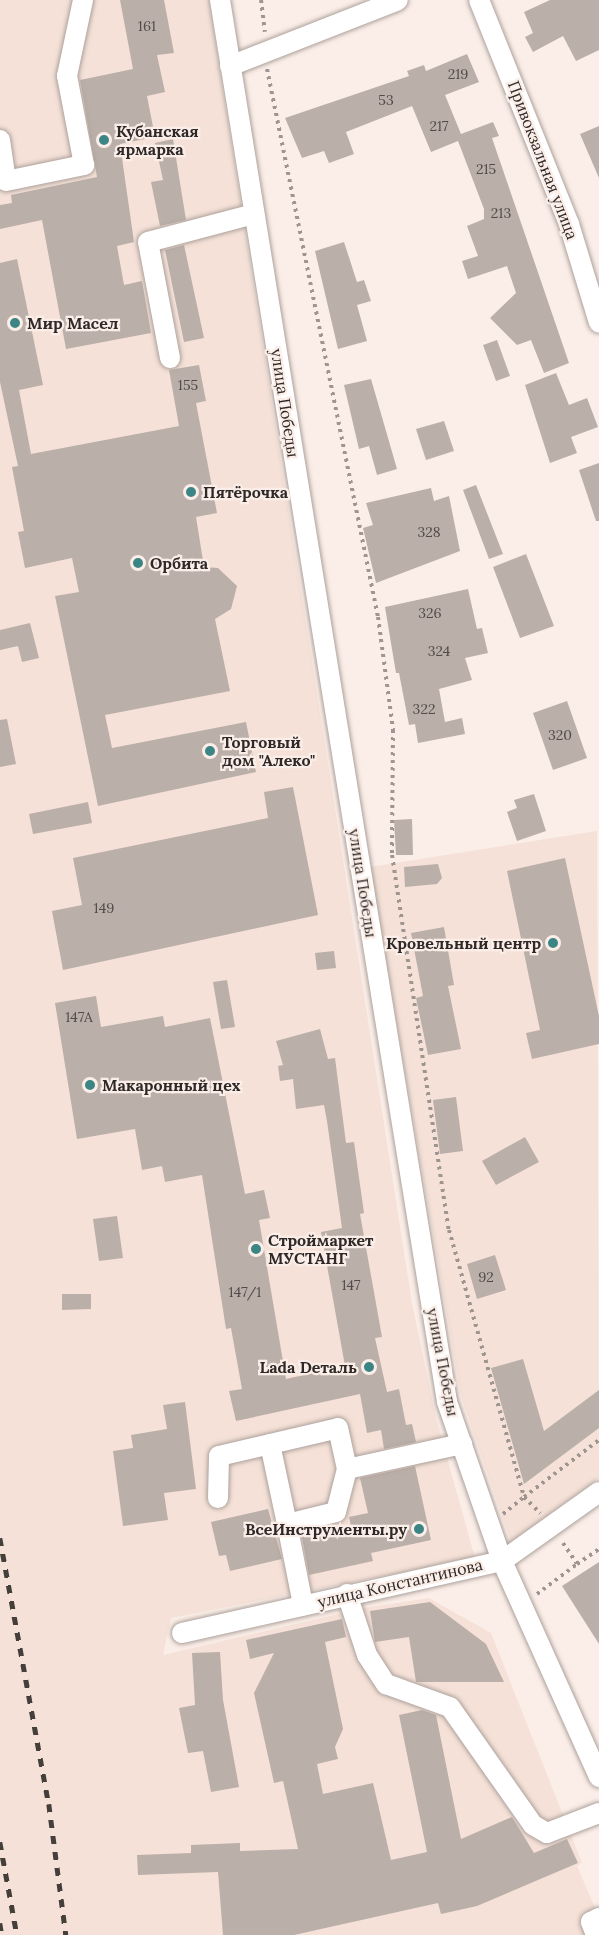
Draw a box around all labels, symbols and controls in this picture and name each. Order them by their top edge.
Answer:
house number: 161 [138,18,156,34]
house number: 219 [448,66,468,82]
street label: Привокзальная улица [504,78,582,242]
house number: 53 [378,92,394,108]
house number: 217 [429,118,449,134]
place label: Кубанская ярмарка [116,121,199,159]
marker: Кубанская ярмарка [97,133,111,147]
house number: 215 [476,161,496,177]
house number: 213 [491,205,511,221]
place label: Мир Масел [27,313,118,333]
marker: Мир Масел [8,316,22,330]
street label: улица Победы [267,347,303,459]
house number: 155 [178,377,198,393]
place label: Пятёрочка [203,482,288,502]
marker: Пятёрочка [184,485,198,499]
house number: 328 [417,524,441,540]
place label: Орбита [150,553,208,573]
marker: Орбита [131,556,145,570]
house number: 326 [418,605,442,621]
house number: 324 [428,643,450,659]
house number: 322 [413,701,435,717]
house number: 320 [548,727,572,743]
place label: Торговый дом "Алеко" [222,732,315,770]
marker: Торговый дом "Алеко" [203,744,217,758]
street label: улица Победы [345,827,381,939]
house number: 149 [94,900,114,916]
place label: Кровельный центр [386,933,541,953]
marker: Кровельный центр [546,936,560,950]
house number: 147А [65,1009,93,1025]
place label: Макаронный цех [102,1075,241,1095]
marker: Макаронный цех [83,1078,97,1092]
place label: Строймаркет МУСТАНГ [268,1230,373,1268]
marker: Строймаркет МУСТАНГ [249,1242,263,1256]
house number: 92 [478,1269,494,1285]
house number: 147 [341,1277,361,1293]
house number: 147/1 [229,1284,261,1300]
street label: улица Победы [423,1306,463,1418]
place label: Lada Dеталь [259,1357,357,1377]
marker: Lada Dеталь [362,1360,376,1374]
place label: ВсеИнструменты.ру [245,1519,407,1539]
marker: ВсеИнструменты.ру [412,1522,426,1536]
street label: улица Константинова [316,1555,484,1611]

